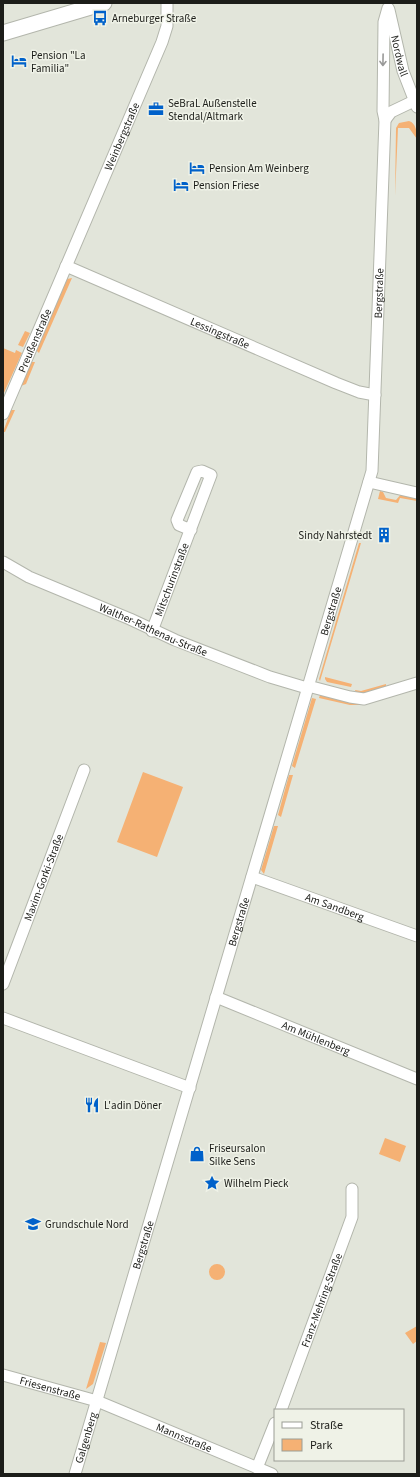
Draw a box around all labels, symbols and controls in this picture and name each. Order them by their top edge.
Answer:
bus stop icon: Arneburger Straße [91,9,109,27]
place label: Arneburger Straße [112,11,197,26]
street label: Nordwall [387,34,412,79]
place label: Pension "La Familia" [31,48,86,76]
hotel icon: Pension "La Familia" [10,52,28,70]
one-way arrow [379,53,387,66]
place label: SeBraL Außenstelle Stendal/Altmark [168,96,257,124]
street label: Weinbergstraße [101,100,144,173]
office icon: SeBraL Außenstelle Stendal/Altmark [147,100,165,118]
hotel icon: Pension Am Weinberg [188,159,206,177]
place label: Pension Am Weinberg [209,161,309,176]
hotel icon: Pension Friese [172,176,190,194]
place label: Pension Friese [193,178,260,193]
street label: Bergstraße [371,267,388,319]
street label: Preußenstraße [15,306,55,375]
street label: Lessingstraße [188,314,252,353]
building icon: Sindy Nahrstedt [375,526,393,544]
place label: Sindy Nahrstedt [298,528,372,543]
street label: Mitschurinstraße [151,540,193,619]
street label: Bergstraße [317,584,345,637]
street label: Walther-Rathenau-Straße [97,600,210,660]
street label: Maxim-Gorki-Straße [21,831,67,923]
street label: Am Sandberg [303,890,367,925]
street label: Bergstraße [225,895,253,948]
street label: Am Mühlenberg [279,1018,353,1059]
restaurant icon: L'adin Döner [83,1096,101,1114]
place label: L'adin Döner [104,1098,162,1113]
place label: Friseursalon Silke Sens [209,1141,266,1169]
shop icon: Friseursalon Silke Sens [188,1145,206,1163]
place icon: Wilhelm Pieck [203,1174,221,1192]
place label: Wilhelm Pieck [224,1176,289,1191]
school or university icon: Grundschule Nord [24,1215,42,1233]
place label: Grundschule Nord [45,1217,129,1232]
street label: Bergstraße [129,1218,158,1271]
street label: Franz-Mehring-Straße [298,1251,346,1350]
street label: Friesenstraße [18,1373,83,1404]
legend [274,1409,404,1461]
street label: Galgenberg [72,1410,101,1465]
text: Straße [310,1417,343,1434]
street label: Mannsstraße [154,1420,215,1456]
text: Park [310,1437,332,1454]

